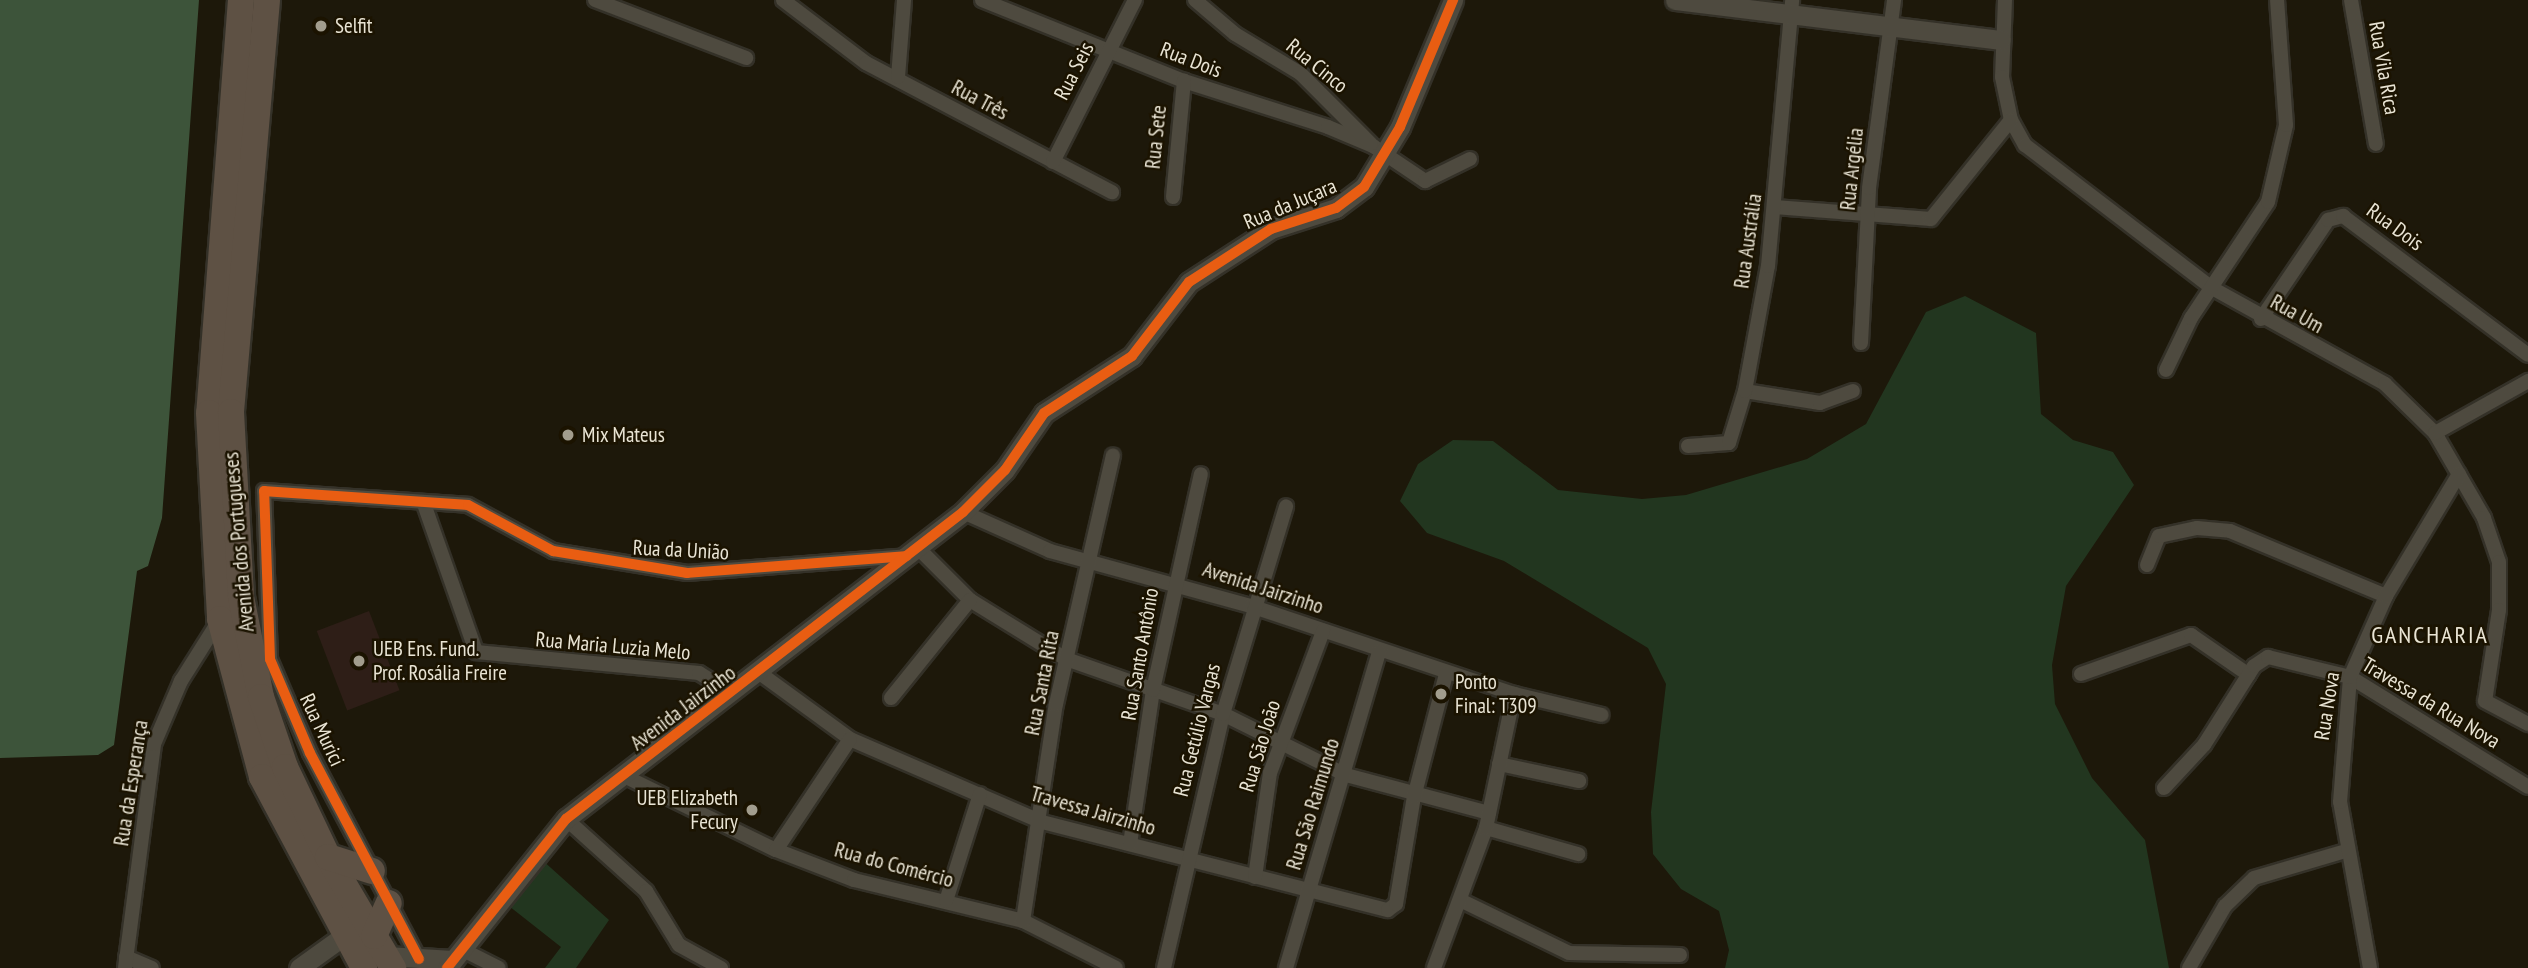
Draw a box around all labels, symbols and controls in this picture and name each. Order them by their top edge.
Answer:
place label: Selfit [335,13,373,39]
marker: Selfit [313,18,329,34]
street label: Rua Vila Rica [2363,19,2405,117]
street label: Rua Cinco [1281,34,1353,98]
street label: Rua Dois [1157,37,1225,83]
street label: Rua Seis [1049,38,1099,104]
street label: Rua Três [947,75,1013,125]
street label: Rua Sete [1140,104,1172,170]
street label: Rua Argélia [1835,126,1869,212]
street label: Rua da Juçara [1240,173,1340,235]
street label: Rua Austrália [1729,192,1767,290]
street label: Rua Dois [2362,198,2428,256]
street label: Rua Um [2266,289,2328,339]
place label: Mix Mateus [582,422,665,448]
marker: Mix Mateus [560,427,576,443]
street label: Avenida dos Portugueses [219,451,259,633]
street label: Rua da União [632,535,730,565]
street label: Avenida Jairzinho [1200,557,1326,619]
street label: Rua Santo Antônio [1116,586,1164,722]
district label: GANCHARIA [2372,621,2488,649]
street label: Rua Maria Luzia Melo [534,627,692,665]
street label: Rua Santa Rita [1020,629,1064,737]
place label: UEB Ens. Fund. Prof. Rosália Freire [373,636,508,686]
street label: Travessa da Rua Nova [2358,652,2504,754]
marker: UEB Ens. Fund. Prof. Rosália Freire [351,653,367,669]
street label: Avenida Jairzinho [625,660,741,756]
street label: Rua Getúlio Vargas [1168,661,1226,799]
place label: Ponto Final: T309 [1455,669,1537,719]
street label: Rua Nova [2309,670,2345,742]
marker: Ponto Final: T309 [1433,686,1449,702]
street label: Rua Murici [294,690,350,770]
street label: Rua São João [1234,697,1286,795]
street label: Rua da Esperança [109,718,153,848]
street label: Rua São Raimundo [1281,735,1345,873]
street label: Travessa Jairzinho [1028,781,1158,841]
place label: UEB Elizabeth Fecury [636,785,738,835]
marker: UEB Elizabeth Fecury [744,802,760,818]
street label: Rua do Comércio [832,837,956,893]

